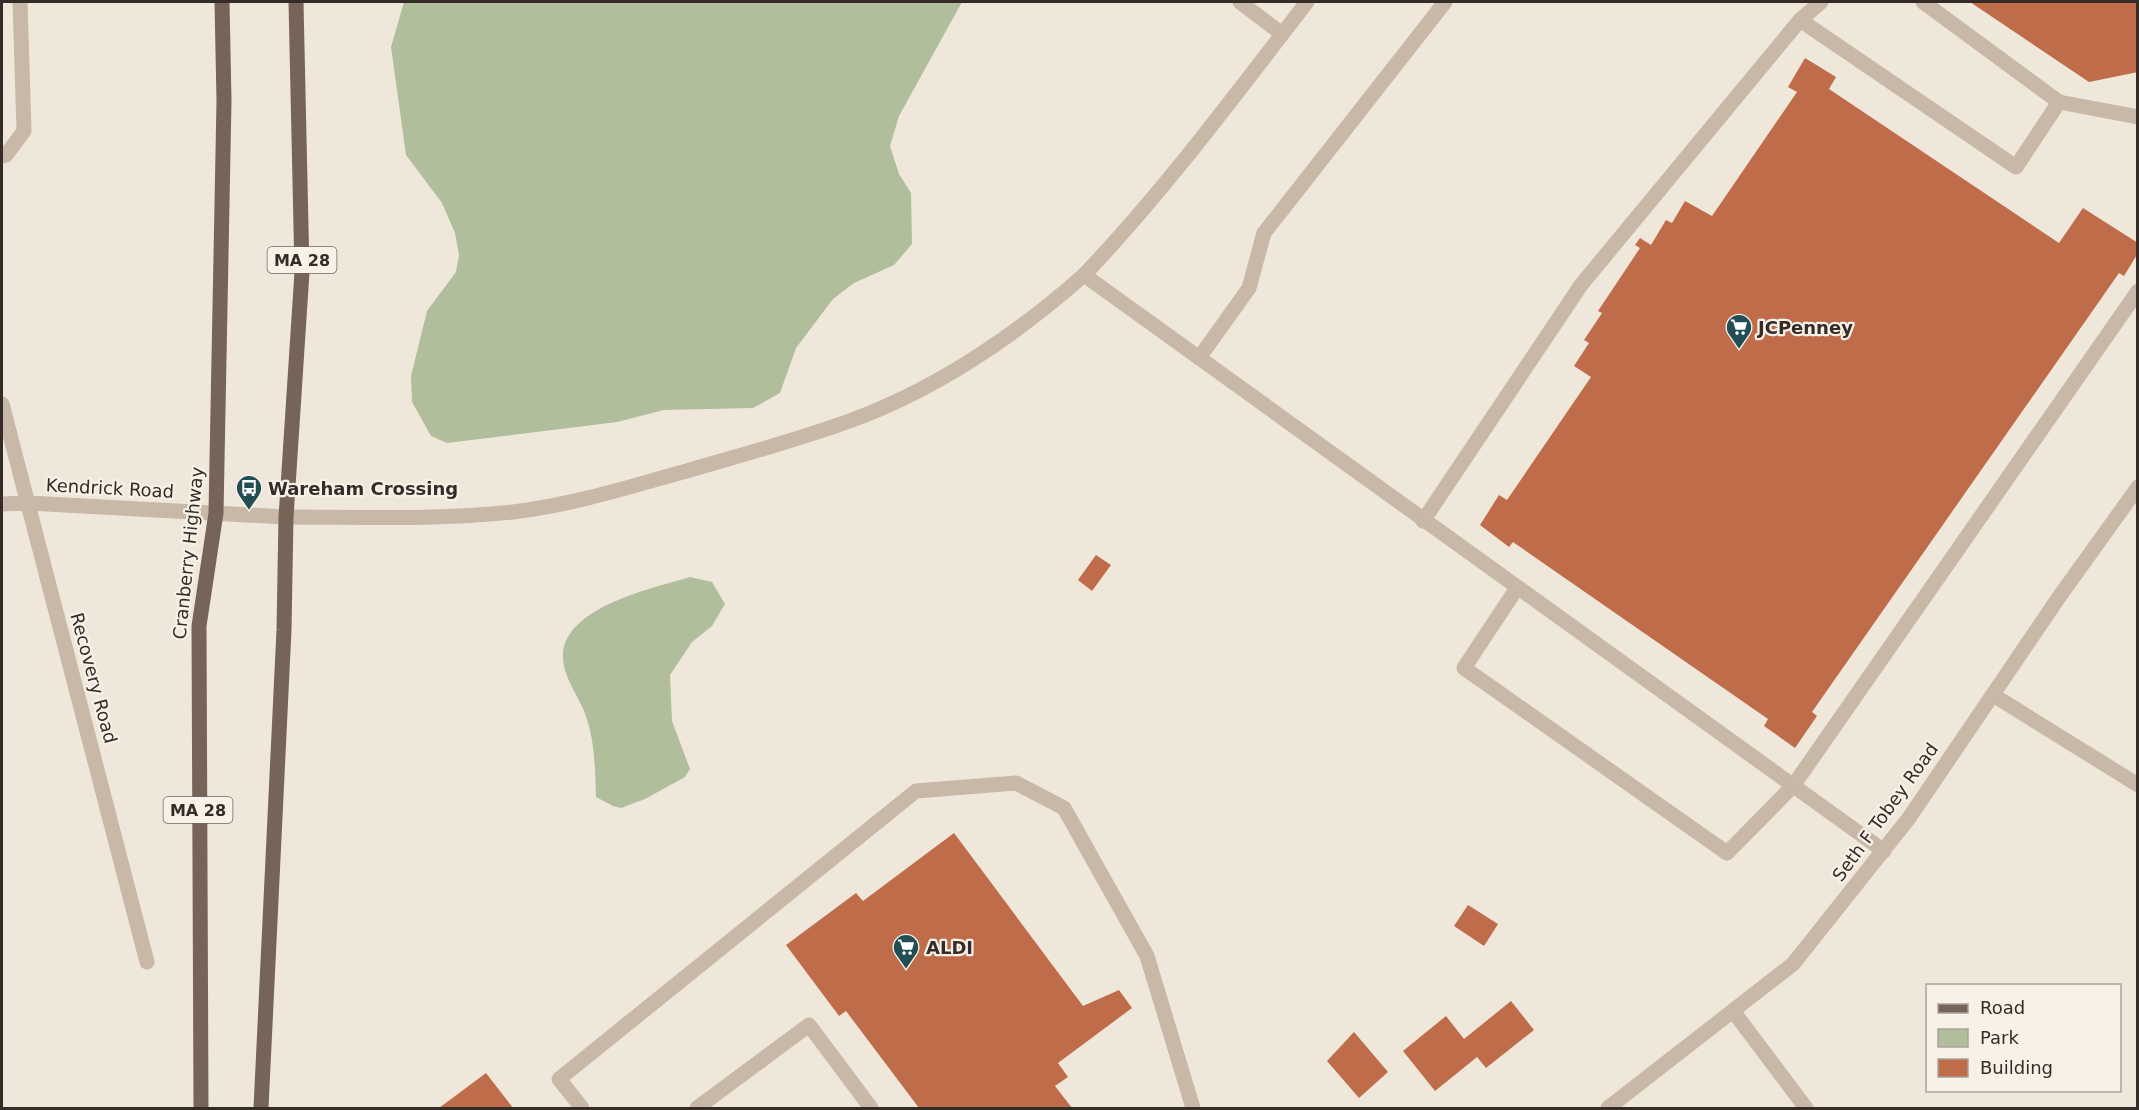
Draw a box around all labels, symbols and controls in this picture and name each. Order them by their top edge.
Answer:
road number: MA 28 [268,247,336,273]
supermarket icon: JCPenney [1724,312,1754,350]
place label: JCPenney [1756,317,1853,338]
street label: Cranberry Highway [168,465,208,640]
bus stop icon: Wareham Crossing [234,473,264,511]
street label: Kendrick Road [45,474,175,502]
place label: Wareham Crossing [268,478,458,499]
street label: Recovery Road [66,610,122,746]
street label: Seth F Tobey Road [1828,739,1942,885]
road number: MA 28 [164,797,232,823]
supermarket icon: ALDI [891,932,921,970]
place label: ALDI [926,937,973,958]
legend [1926,984,2121,1092]
text: Road [1980,997,2025,1018]
text: Park [1980,1027,2019,1048]
text: Building [1980,1057,2053,1078]

